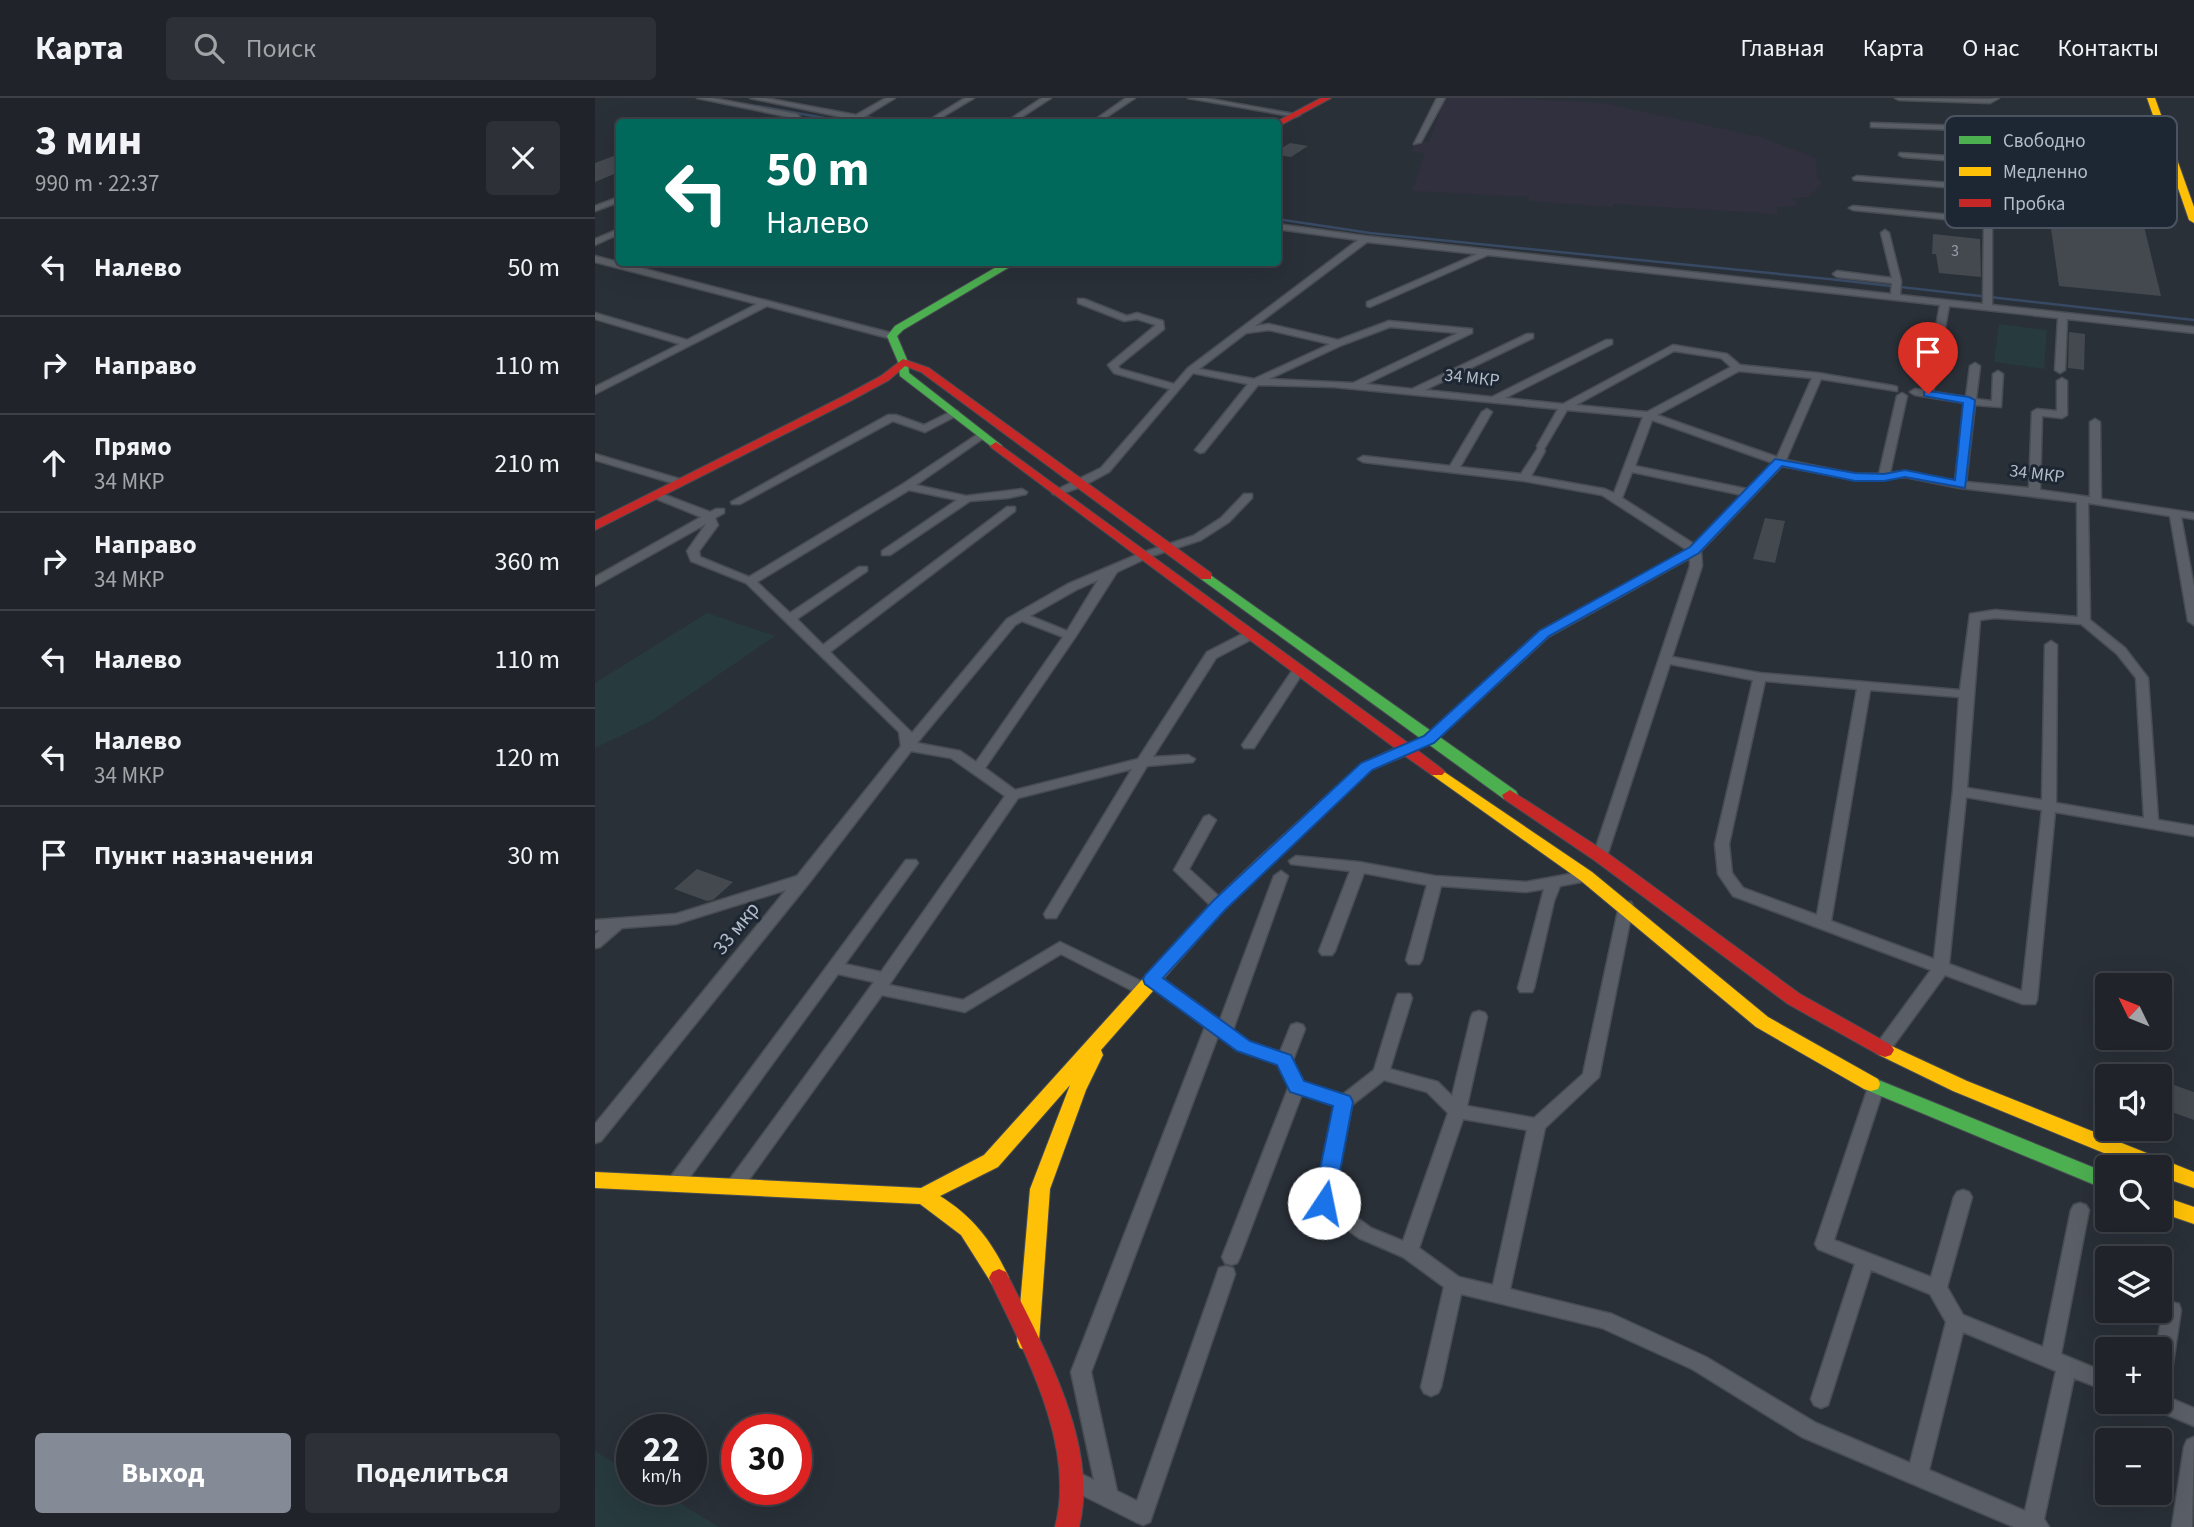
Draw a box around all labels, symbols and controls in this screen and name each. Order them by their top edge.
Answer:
search box [166,17,656,80]
text: Карта [35,25,124,72]
icon: search [190,29,228,67]
text: Поиск [246,30,316,67]
text: Главная [1740,31,1825,66]
text: Карта [1863,31,1924,66]
text: О нас [1962,31,2019,66]
text: Контакты [2057,31,2159,66]
text: 3 мин [35,111,142,171]
legend [1945,116,2177,228]
button: close [486,121,560,195]
text: Свободно [2003,128,2086,155]
text: 50 m [766,135,870,205]
icon: left [651,147,742,238]
text: Медленно [2003,159,2088,186]
text: 990 m · 22:37 [35,167,159,200]
text: Пробка [2003,191,2065,218]
text: Налево [766,200,869,246]
house number: 3 [1951,240,1959,262]
icon: left [35,248,73,286]
text: Налево [94,249,182,286]
text: 50 m [507,249,560,286]
pin [1898,322,1958,394]
icon: arrive [1909,333,1947,371]
icon: right [35,346,73,384]
text: Направо [94,347,197,384]
text: 110 m [494,347,560,384]
street label: 34 МКР [1443,363,1501,393]
text: Прямо [94,428,172,465]
icon: ahead [35,444,73,482]
text: 210 m [494,445,560,482]
street label: 34 МКР [2008,458,2066,490]
text: 34 МКР [94,465,165,498]
text: Направо [94,526,197,563]
icon: right [35,542,73,580]
text: 360 m [494,543,560,580]
text: 34 МКР [94,563,165,596]
icon: left [35,640,73,678]
text: Налево [94,641,182,678]
text: 110 m [494,641,560,678]
text: Налево [94,722,182,759]
icon: left [35,738,73,776]
text: 120 m [494,739,560,776]
text: 34 МКР [94,759,165,792]
icon: arrive [35,836,73,874]
text: Пункт назначения [94,837,314,874]
text: 30 m [507,837,560,874]
street label: 33 мкр [705,895,767,961]
north arrow [2095,973,2172,1050]
map controls [2095,973,2172,1505]
button: sound [2095,1064,2172,1141]
button: search [2095,1155,2172,1232]
position arrow [1287,1166,1361,1240]
button: layers [2095,1246,2172,1323]
button: + [2095,1337,2172,1414]
speed limit sign: 30 [721,1414,812,1505]
text: 22 [643,1425,680,1475]
button: − [2095,1428,2172,1505]
button: Выход [35,1433,291,1513]
button: Поделиться [305,1433,560,1513]
text: km/h [642,1464,681,1489]

